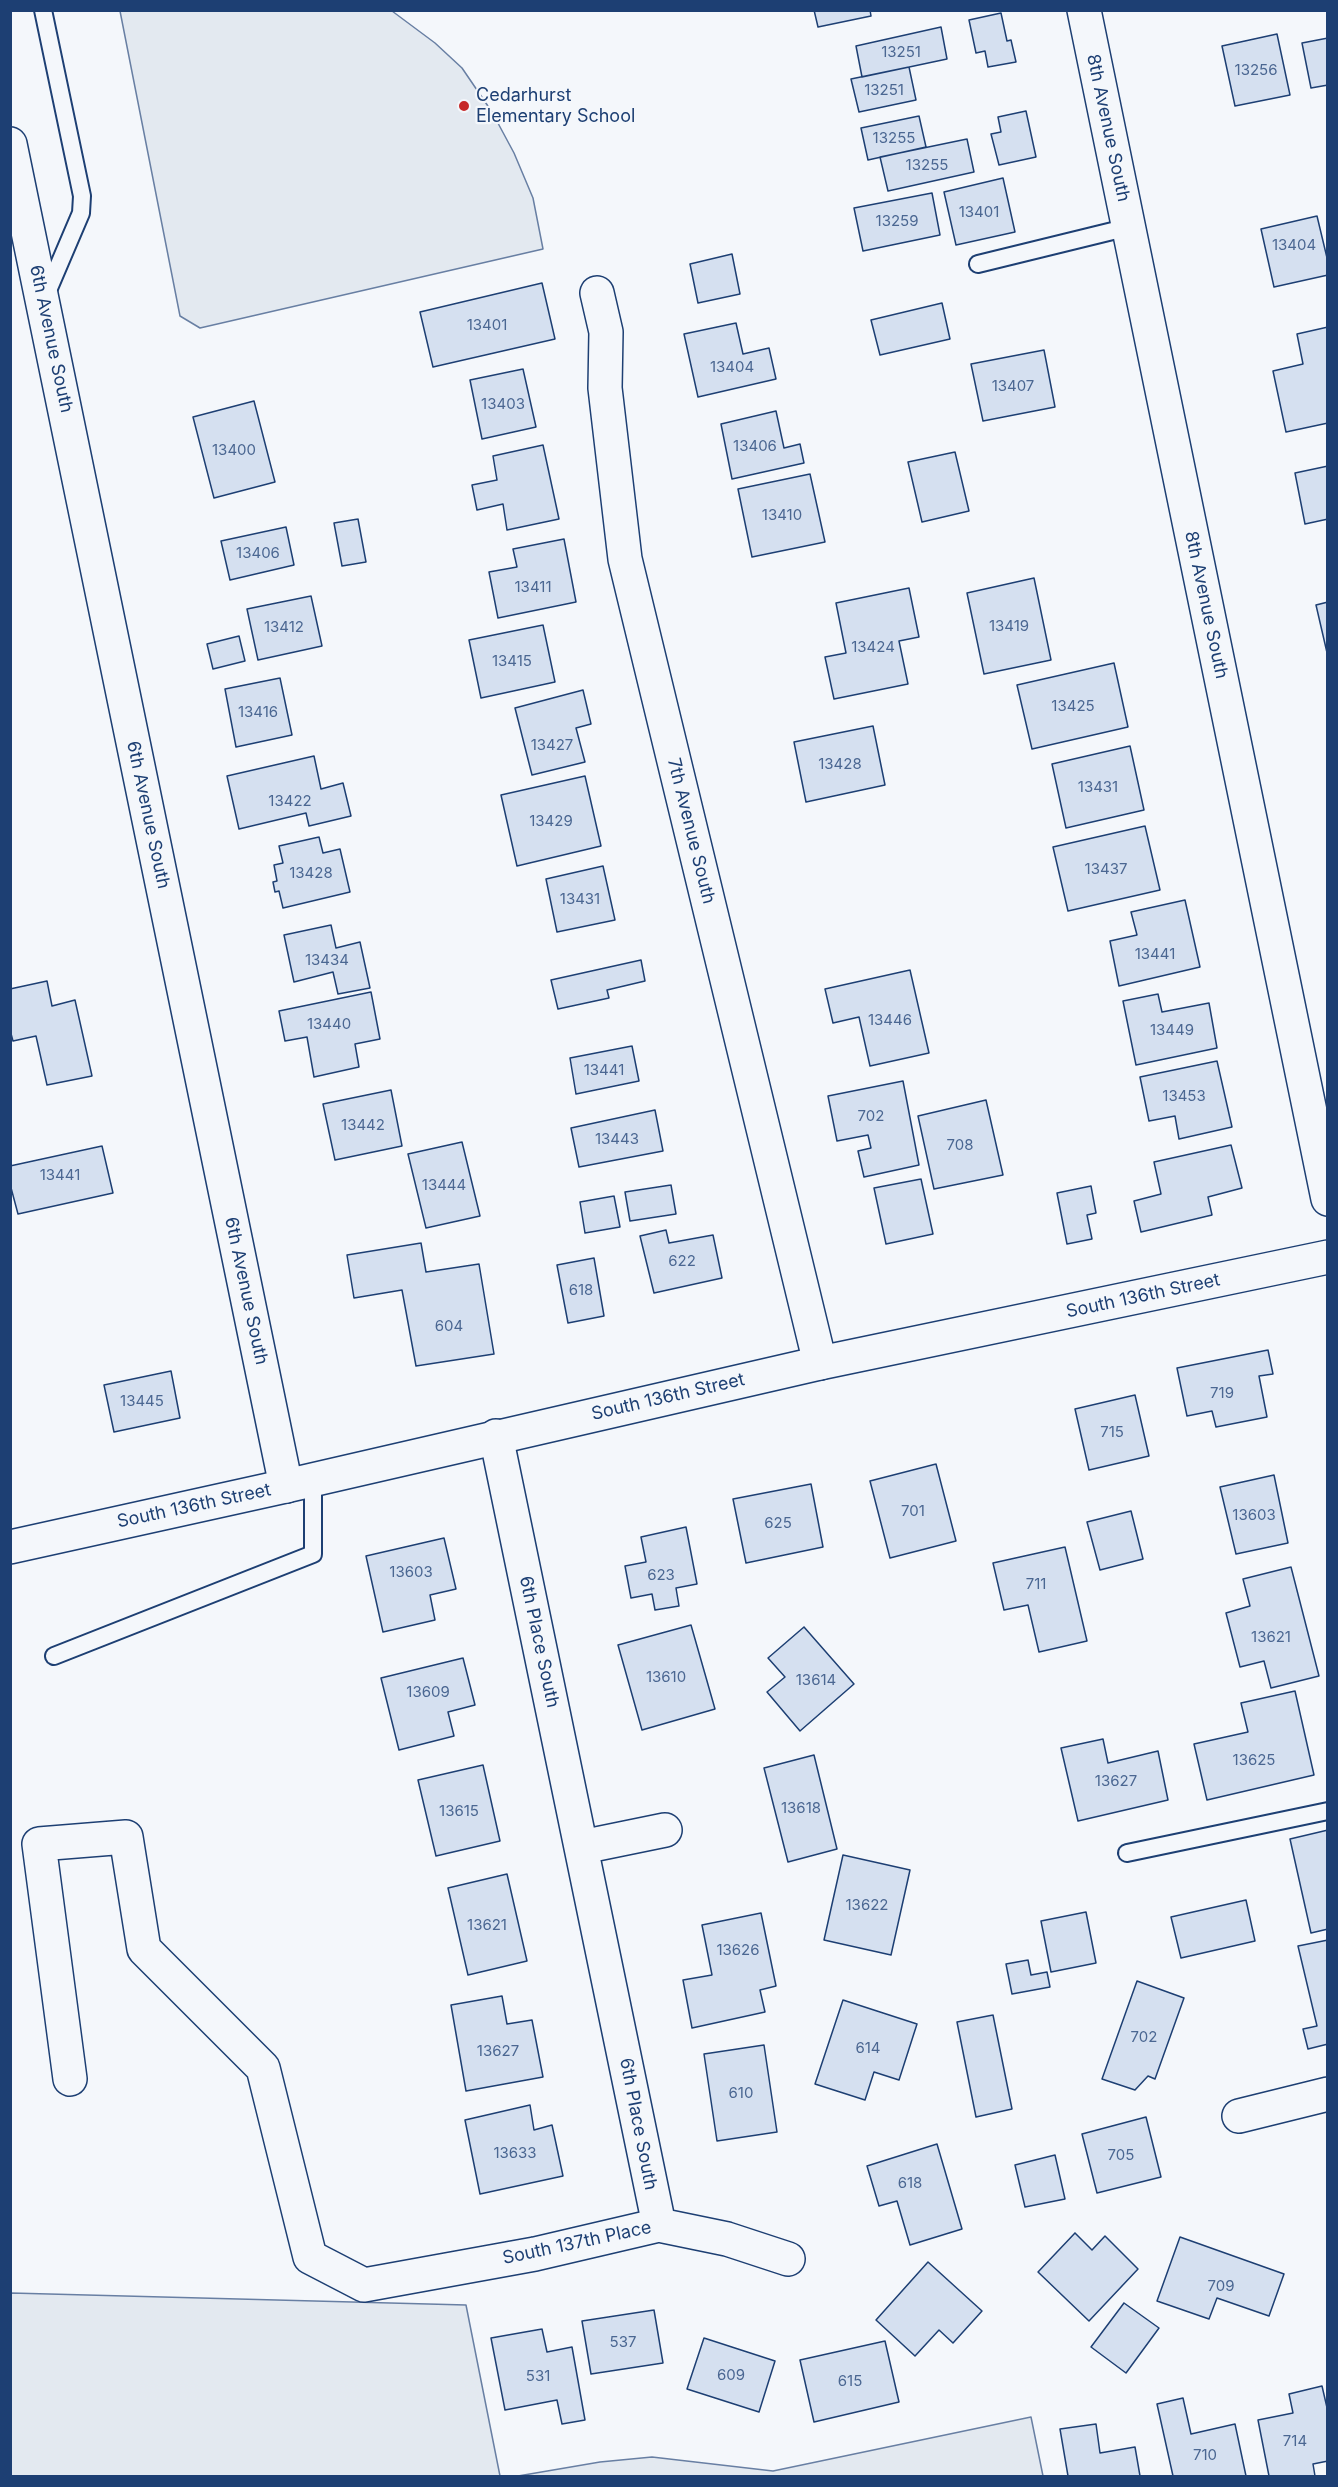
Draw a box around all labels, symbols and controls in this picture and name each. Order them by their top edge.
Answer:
house number: 13251 [881,43,921,61]
street label: 8th Avenue South [1082,52,1134,204]
house number: 13256 [1235,61,1277,79]
house number: 13251 [864,81,904,99]
place label: Cedarhurst Elementary School [476,85,635,128]
marker: Cedarhurst Elementary School [457,99,471,113]
house number: 13255 [873,129,915,147]
house number: 13255 [906,156,948,174]
house number: 13401 [959,203,999,221]
house number: 13259 [876,212,918,230]
house number: 13404 [1272,236,1316,254]
street label: 6th Avenue South [25,263,77,415]
house number: 13401 [467,316,507,334]
house number: 13404 [710,358,754,376]
house number: 13407 [992,377,1034,395]
house number: 13403 [481,395,525,413]
house number: 13406 [733,437,777,455]
house number: 13400 [212,441,256,459]
house number: 13410 [762,506,802,524]
street label: 8th Avenue South [1180,529,1232,681]
house number: 13406 [236,544,280,562]
house number: 13411 [515,578,551,596]
house number: 13419 [989,617,1029,635]
house number: 13412 [264,618,304,636]
house number: 13424 [851,638,895,656]
house number: 13415 [492,652,532,670]
house number: 13425 [1051,697,1095,715]
house number: 13416 [238,703,278,721]
house number: 13427 [531,736,573,754]
street label: 6th Avenue South [122,739,174,891]
house number: 13428 [818,755,862,773]
street label: 7th Avenue South [662,756,720,906]
house number: 13431 [1078,778,1118,796]
house number: 13422 [268,792,312,810]
house number: 13429 [529,812,573,830]
house number: 13437 [1085,860,1127,878]
house number: 13428 [289,864,333,882]
house number: 13431 [560,890,600,908]
house number: 13441 [1135,945,1175,963]
house number: 13434 [305,951,349,969]
house number: 13446 [868,1011,912,1029]
house number: 13440 [307,1015,351,1033]
house number: 13449 [1150,1021,1194,1039]
house number: 13441 [584,1061,624,1079]
house number: 13453 [1162,1087,1206,1105]
house number: 702 [858,1107,884,1125]
house number: 13442 [341,1116,385,1134]
house number: 13443 [595,1130,639,1148]
house number: 708 [947,1136,973,1154]
house number: 13441 [40,1166,80,1184]
house number: 13444 [422,1176,466,1194]
street label: 6th Avenue South [220,1215,272,1367]
house number: 622 [668,1252,696,1270]
street label: South 136th Street [1064,1269,1222,1323]
house number: 618 [569,1281,593,1299]
house number: 604 [435,1317,463,1335]
street label: South 136th Street [589,1369,747,1425]
house number: 719 [1210,1384,1234,1402]
house number: 13445 [120,1392,164,1410]
house number: 715 [1100,1423,1124,1441]
street label: South 136th Street [115,1479,273,1533]
house number: 701 [901,1502,925,1520]
house number: 13603 [1232,1506,1276,1524]
house number: 625 [764,1514,792,1532]
house number: 13603 [389,1563,433,1581]
house number: 623 [647,1566,675,1584]
street label: 6th Place South [514,1574,564,1710]
house number: 711 [1026,1575,1046,1593]
house number: 13621 [1251,1628,1291,1646]
house number: 13610 [646,1668,686,1686]
house number: 13614 [796,1671,836,1689]
house number: 13609 [406,1683,450,1701]
house number: 13625 [1233,1751,1275,1769]
house number: 13627 [1095,1772,1137,1790]
house number: 13618 [781,1799,821,1817]
house number: 13615 [439,1802,479,1820]
house number: 13622 [846,1896,888,1914]
house number: 13621 [467,1916,507,1934]
house number: 13626 [716,1941,760,1959]
house number: 702 [1131,2028,1157,2046]
house number: 614 [855,2039,881,2057]
house number: 13627 [477,2042,519,2060]
street label: 6th Place South [615,2056,661,2192]
house number: 610 [729,2084,753,2102]
house number: 13633 [493,2144,537,2162]
house number: 705 [1108,2146,1134,2164]
house number: 618 [898,2174,922,2192]
street label: South 137th Place [501,2217,653,2269]
house number: 709 [1207,2277,1235,2295]
house number: 537 [610,2333,636,2351]
house number: 609 [717,2366,745,2384]
house number: 531 [526,2367,550,2385]
house number: 615 [838,2372,862,2390]
house number: 714 [1283,2432,1307,2450]
house number: 710 [1193,2446,1217,2464]

